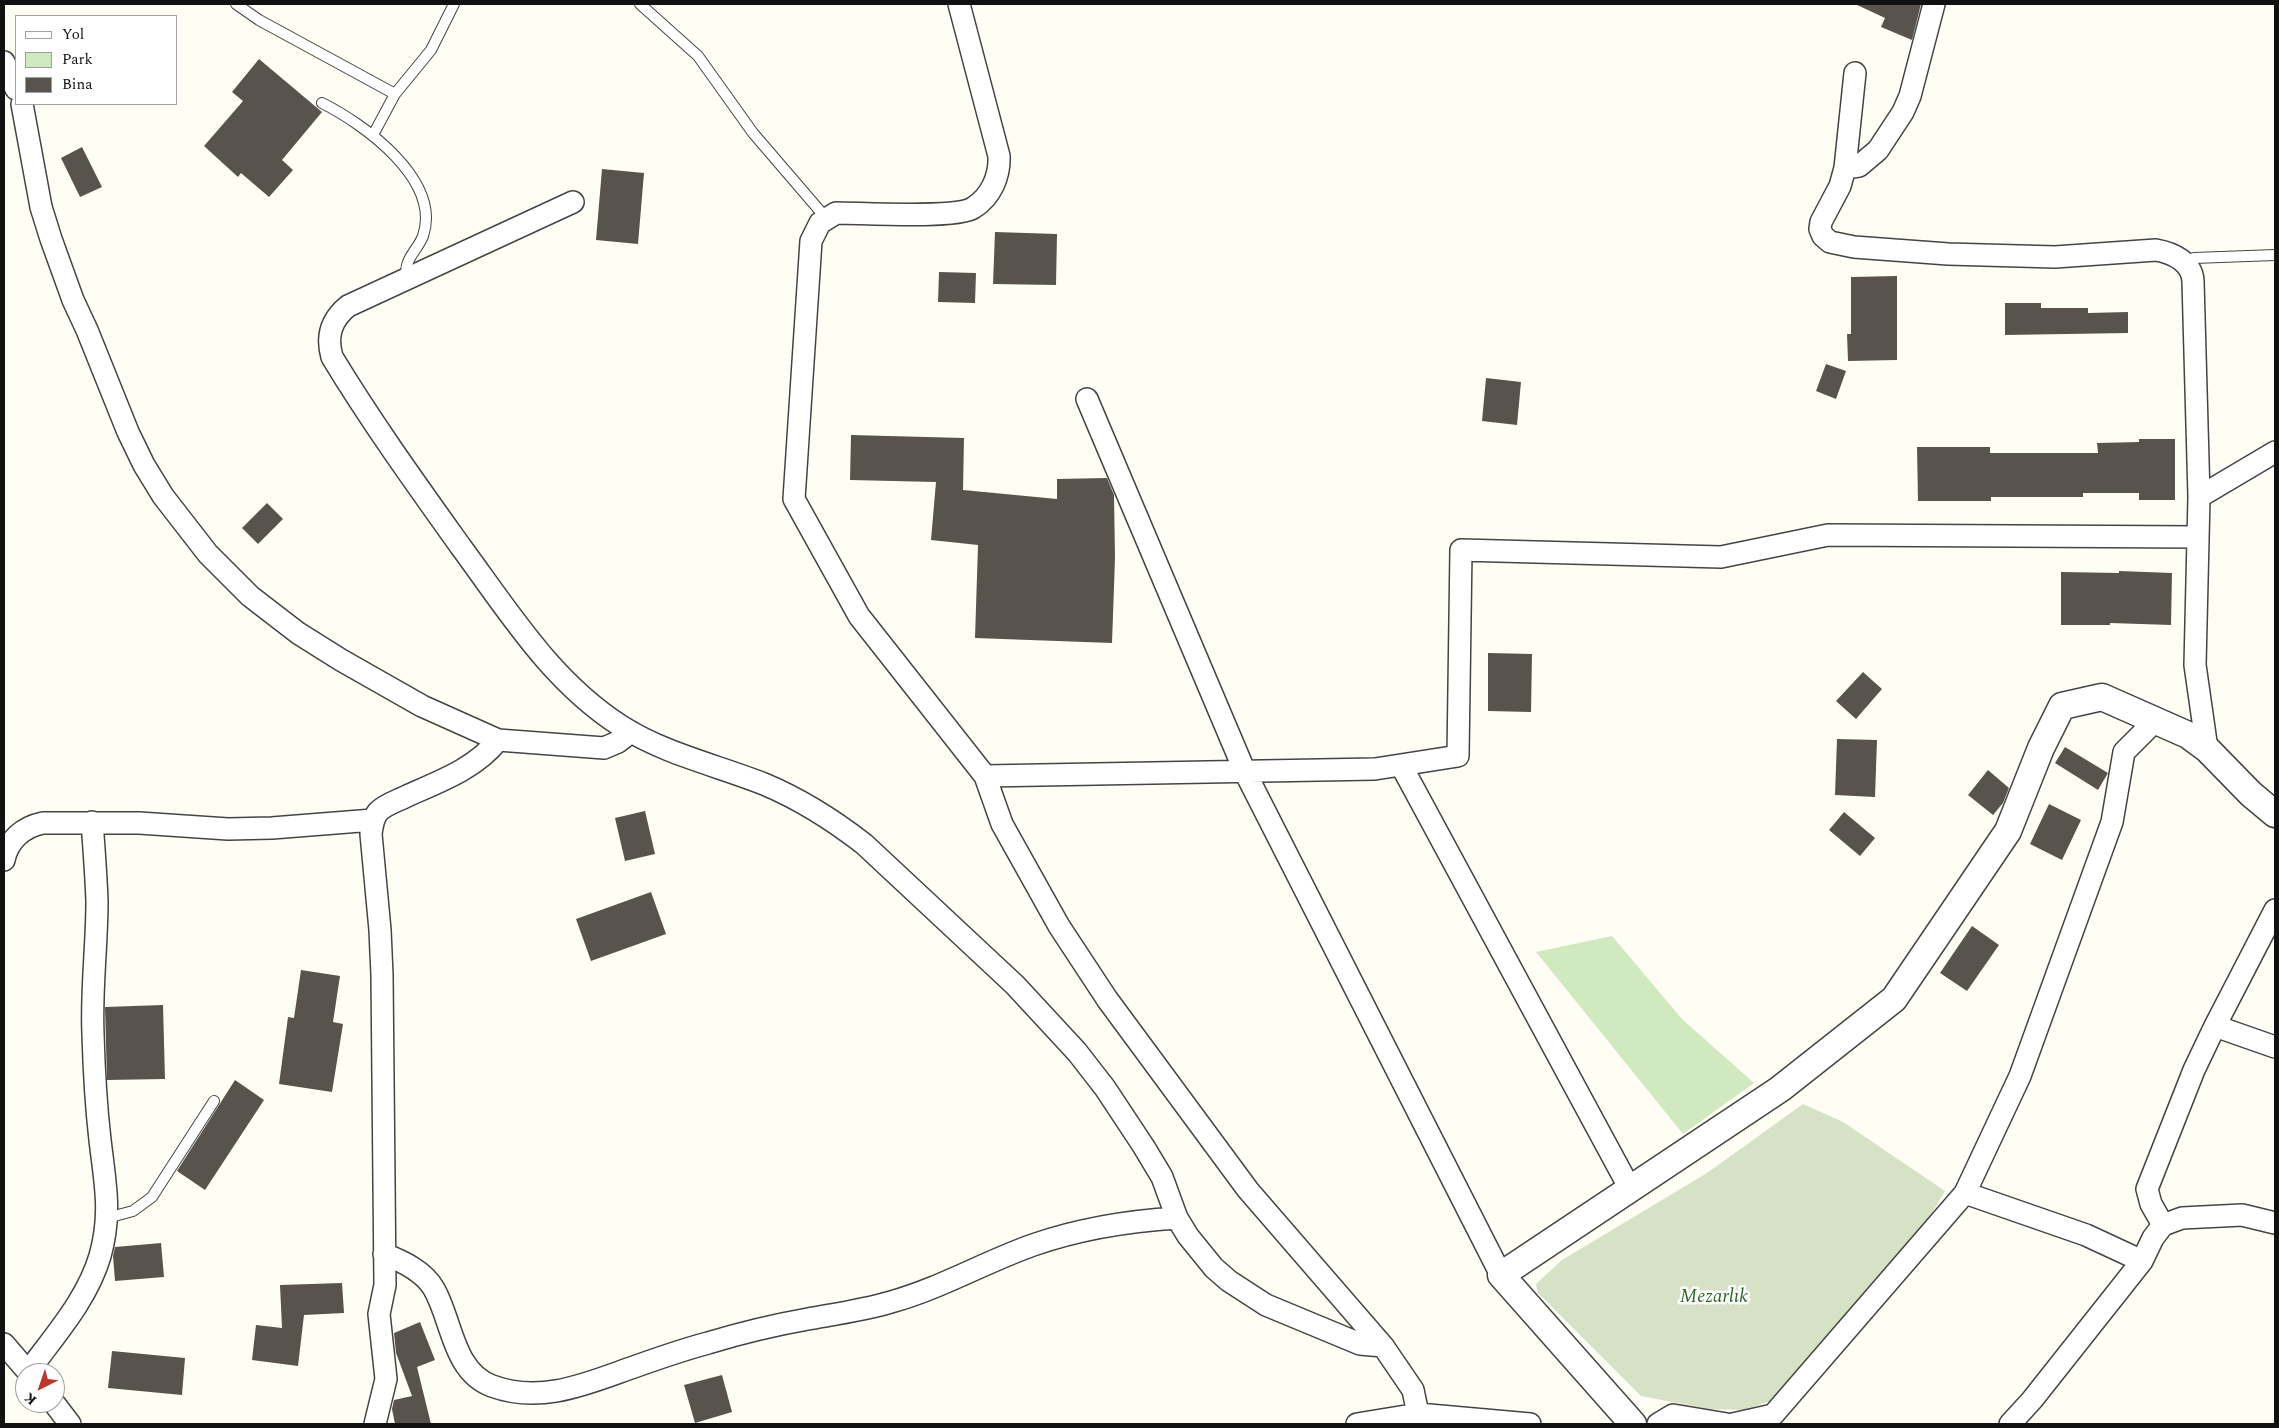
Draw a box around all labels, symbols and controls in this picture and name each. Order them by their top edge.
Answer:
legend [15,15,178,105]
text: Yol [62,23,84,46]
text: Park [62,48,93,71]
text: Bina [62,73,93,96]
park label: Mezarlık [1680,1287,1748,1309]
north arrow [15,1363,65,1413]
text: K [20,1387,41,1410]

